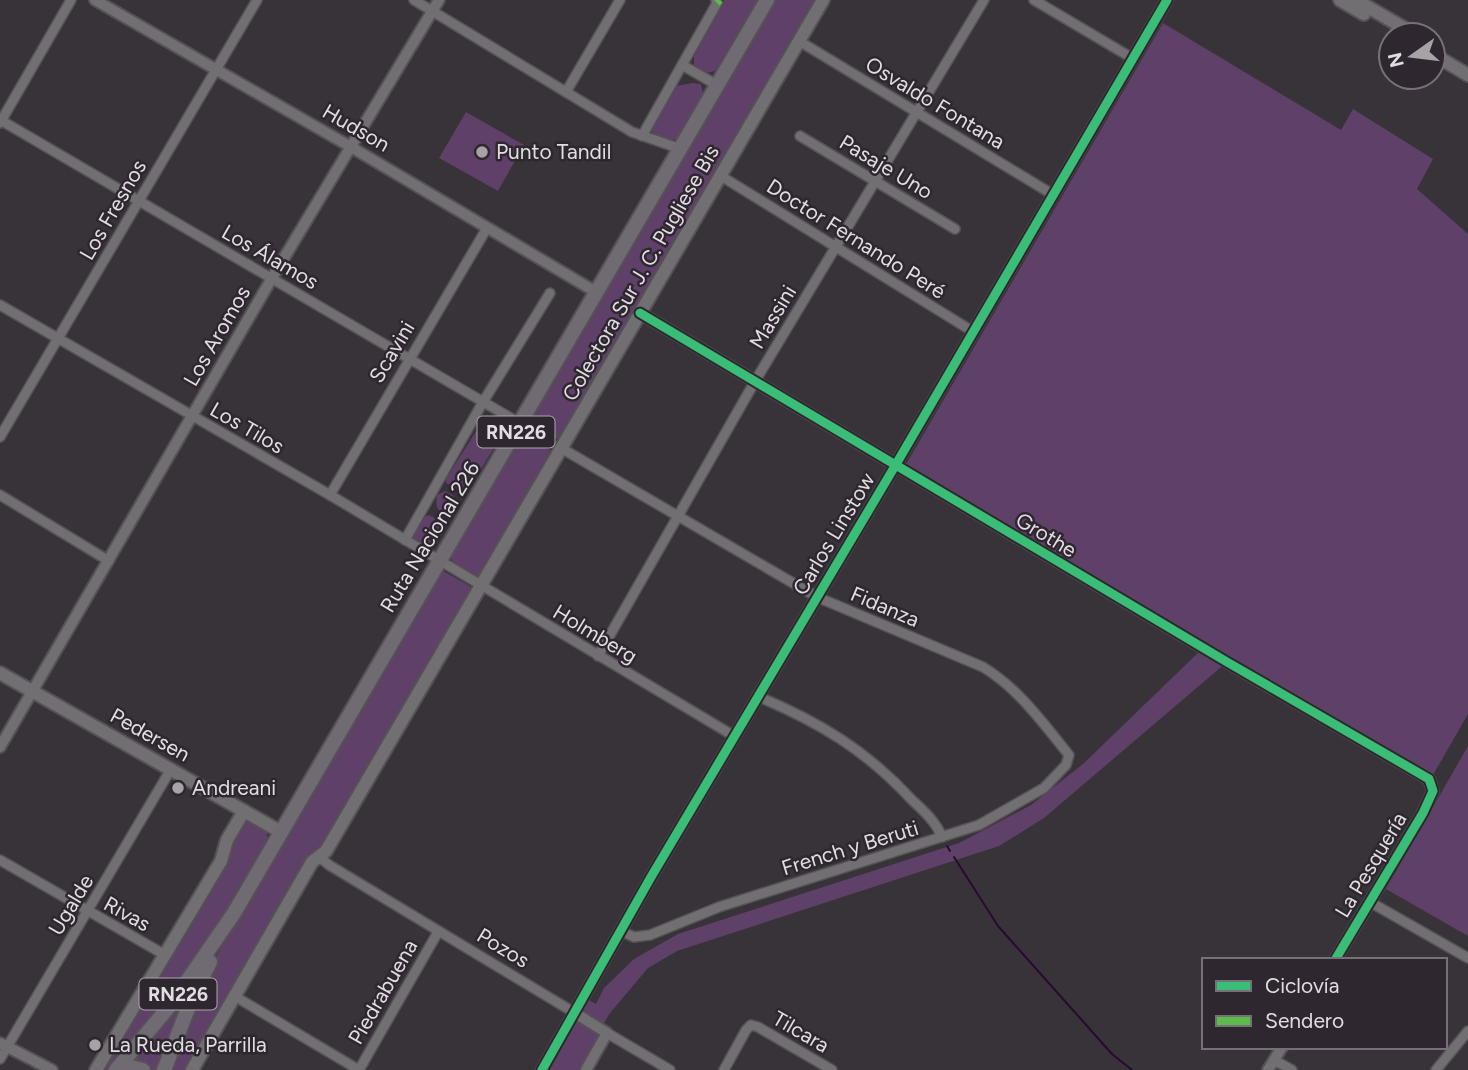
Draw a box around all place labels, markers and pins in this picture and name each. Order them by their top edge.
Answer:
place label: Punto Tandil [496,139,611,164]
marker: Punto Tandil [474,144,490,160]
place label: Andreani [192,775,276,800]
marker: Andreani [170,780,186,796]
place label: La Rueda, Parrilla [109,1032,267,1057]
marker: La Rueda, Parrilla [87,1037,103,1053]

